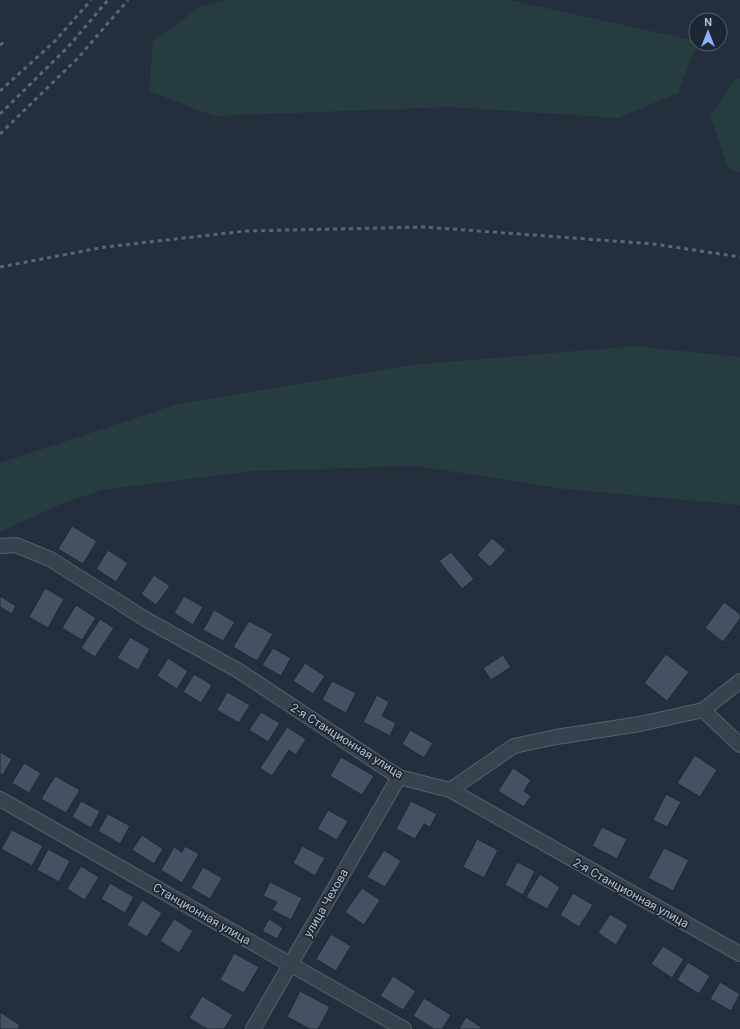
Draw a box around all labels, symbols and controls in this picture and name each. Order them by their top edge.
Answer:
north arrow [688,12,728,52]
text: N [704,16,712,29]
street label: 2-я Станционная улица [288,701,406,781]
street label: 2-я Станционная улица [571,855,691,931]
street label: улица Чехова [301,866,351,940]
street label: Станционная улица [151,880,253,948]

